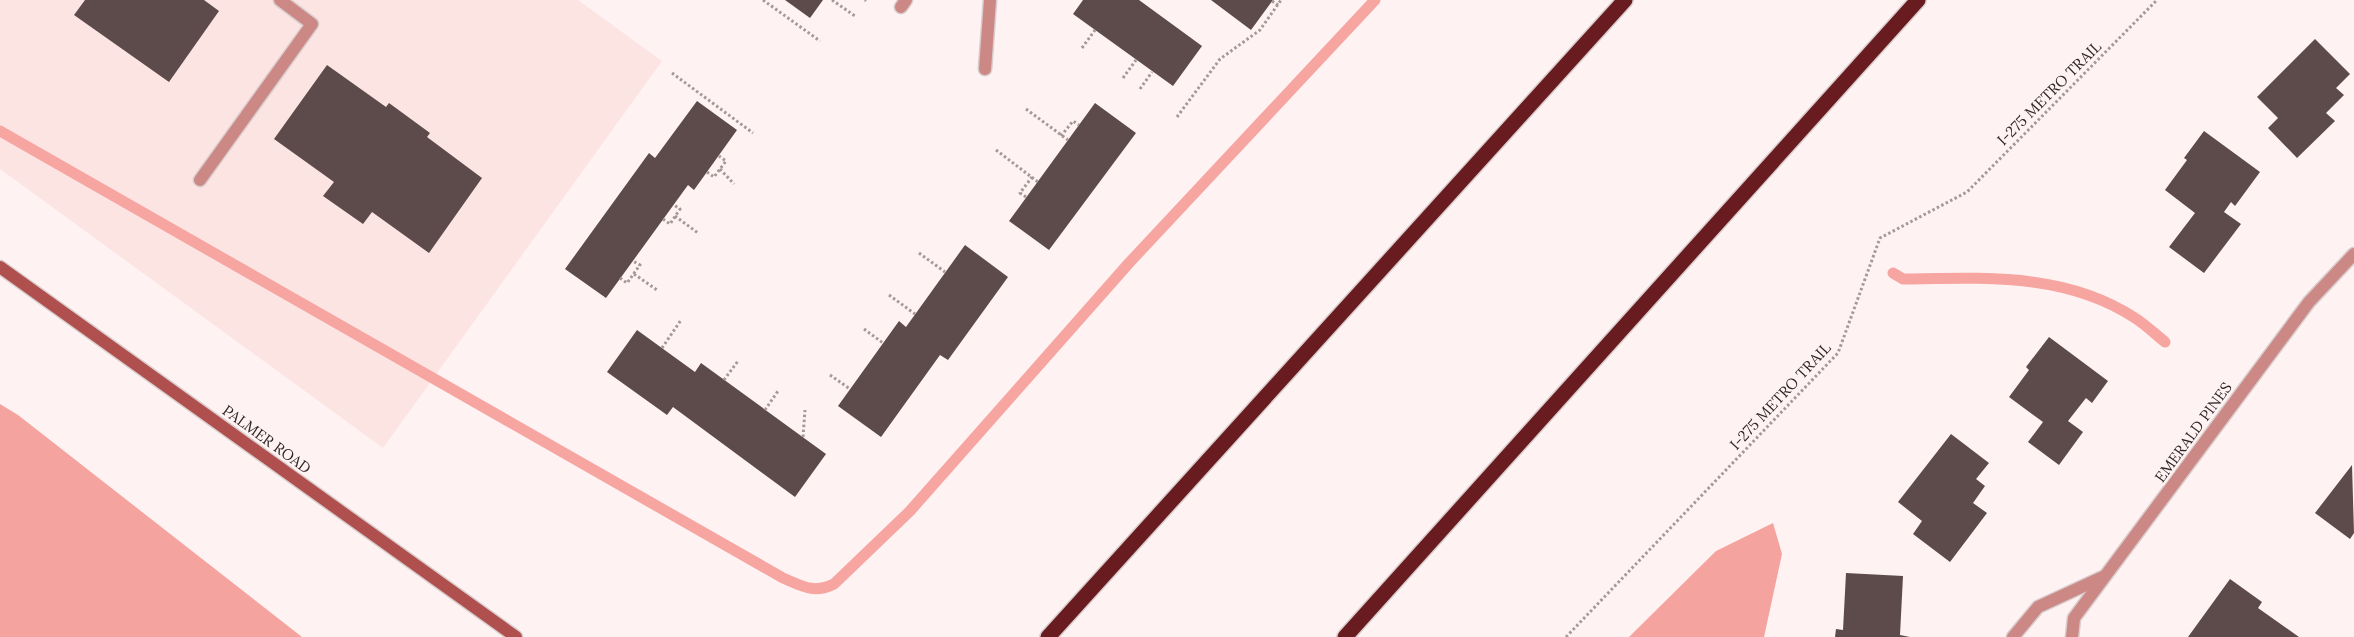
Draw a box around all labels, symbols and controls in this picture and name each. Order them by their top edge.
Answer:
street label: I-275 METRO TRAIL [1993,37,2105,149]
street label: I-275 METRO TRAIL [1725,338,1835,454]
street label: EMERALD PINES [2150,378,2236,486]
street label: PALMER ROAD [219,401,315,477]

